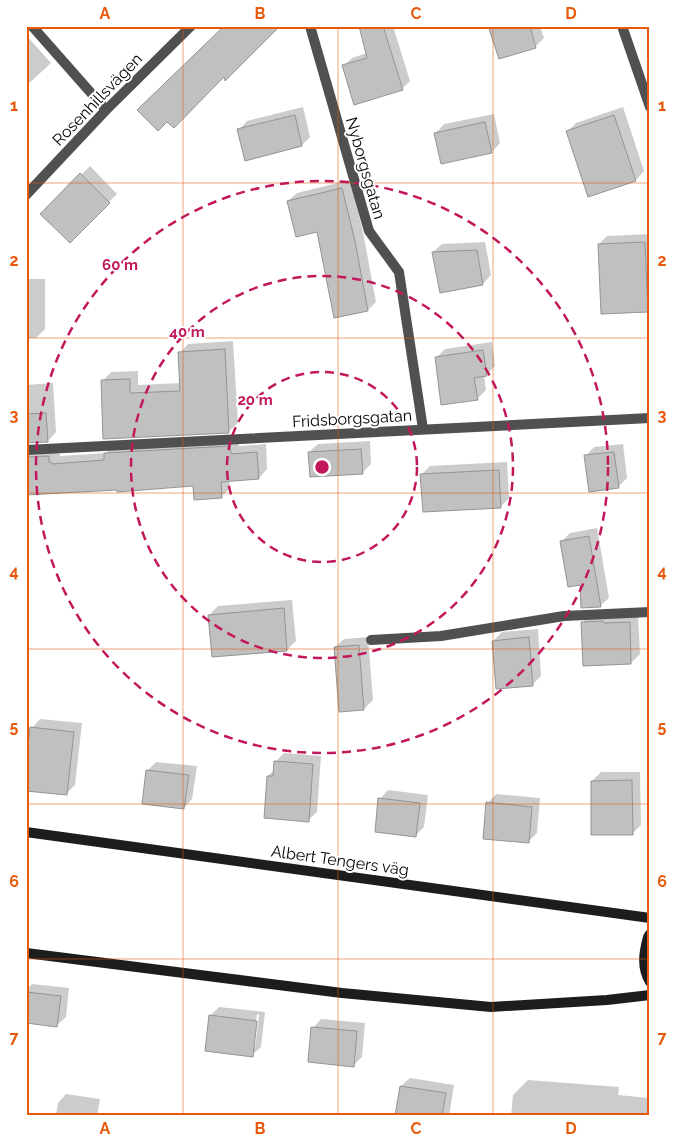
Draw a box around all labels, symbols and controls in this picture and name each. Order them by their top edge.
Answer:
text: A [100,4,111,23]
text: B [255,4,266,23]
text: C [411,4,422,23]
text: D [565,4,577,23]
street label: Rosenhillsvägen [49,49,146,149]
text: 1 [10,96,18,115]
text: 1 [658,96,666,115]
street label: Nyborgsgatan [342,115,389,221]
text: 2 [9,251,19,270]
text: 2 [657,251,667,270]
text: 60 m [102,256,138,274]
text: 40 m [169,323,205,341]
text: 20 m [237,391,273,409]
text: 3 [10,406,19,425]
street label: Fridsborgsgatan [292,406,412,431]
text: 3 [658,406,667,425]
centre of rings [313,458,331,476]
text: 4 [9,562,19,581]
text: 4 [657,562,667,581]
text: 5 [10,717,19,736]
text: 5 [658,717,667,736]
street label: Albert Tengers väg [270,841,410,880]
text: 6 [9,872,19,891]
text: 6 [657,872,667,891]
text: 7 [10,1028,19,1047]
text: 7 [658,1028,667,1047]
text: A [100,1119,111,1138]
text: B [255,1119,266,1138]
text: C [411,1119,422,1138]
text: D [565,1119,577,1138]

